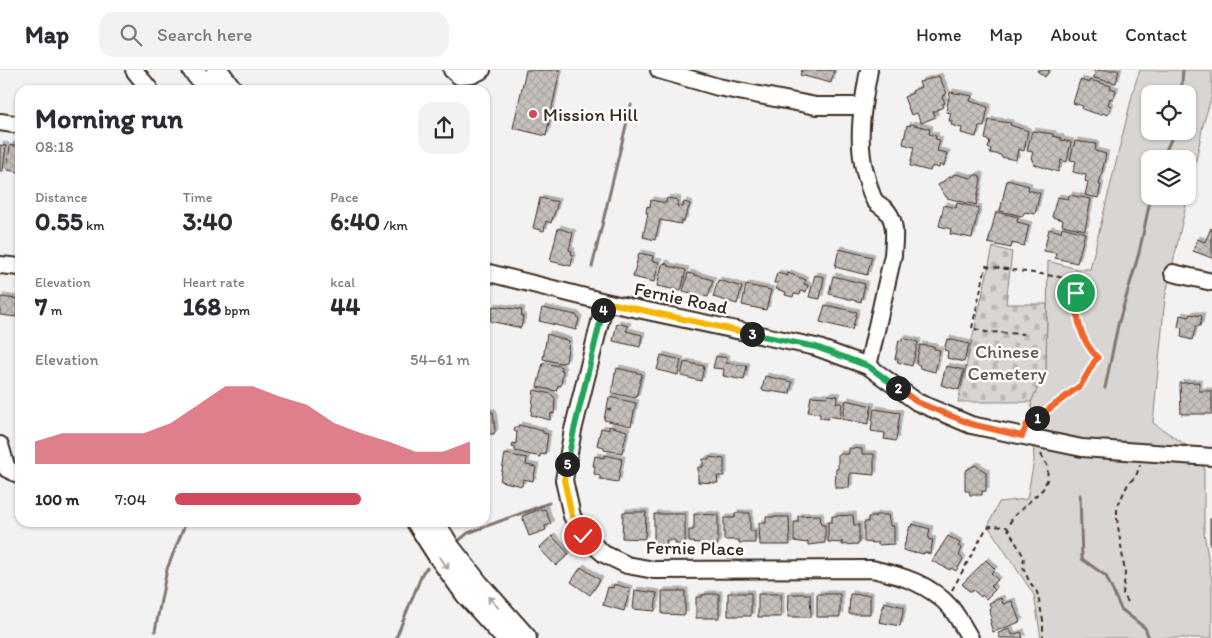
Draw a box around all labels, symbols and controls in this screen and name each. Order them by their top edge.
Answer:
search box [99,12,449,57]
text: Map [25,20,69,49]
icon: search [117,21,145,49]
text: Search here [157,23,252,46]
text: Home [916,24,962,46]
text: Map [990,24,1023,46]
text: About [1051,24,1097,46]
text: Contact [1125,24,1187,46]
map controls [1141,85,1196,205]
button: locate [1141,85,1196,140]
text: Morning run [35,101,183,135]
button: share [418,102,470,154]
place label: Mission Hill [543,103,639,126]
marker: Mission Hill [527,108,539,120]
text: 08:18 [35,137,74,156]
button: layers [1141,150,1196,205]
text: Distance [35,189,87,206]
text: Time [183,189,213,206]
text: Pace [330,189,358,206]
text: 0.55 [35,206,83,236]
text: 3:40 [183,206,233,236]
text: 6:40 [330,206,380,236]
text: km [83,217,104,234]
text: /km [380,217,408,234]
pin [1055,272,1097,314]
text: Elevation [35,274,91,291]
text: Heart rate [183,274,245,291]
text: kcal [330,274,355,291]
street label: Fernie Road [632,277,730,319]
icon: arrive [1062,279,1090,307]
text: 7 [35,291,47,321]
text: 168 [183,291,221,321]
text: 44 [330,291,360,321]
pin: 4 [590,298,616,322]
text: m [47,302,62,319]
text: bpm [221,302,250,319]
text: 4 [599,302,608,319]
pin: 3 [740,322,764,346]
text: 3 [749,326,756,343]
park label: Chinese Cemetery [967,340,1047,385]
text: Elevation [35,350,99,369]
text: 54–61 m [410,350,470,369]
pin: 2 [886,376,910,400]
text: 2 [895,380,902,397]
pin: 1 [1024,406,1050,430]
text: 1 [1034,410,1041,427]
pin: 5 [554,452,580,476]
text: 5 [564,456,571,473]
text: 100 m [35,490,79,509]
text: 7:04 [115,490,146,509]
pin [562,515,604,557]
icon: check [569,522,597,550]
street label: Fernie Place [646,536,744,560]
one-way arrow [439,556,449,570]
one-way arrow [487,596,499,609]

